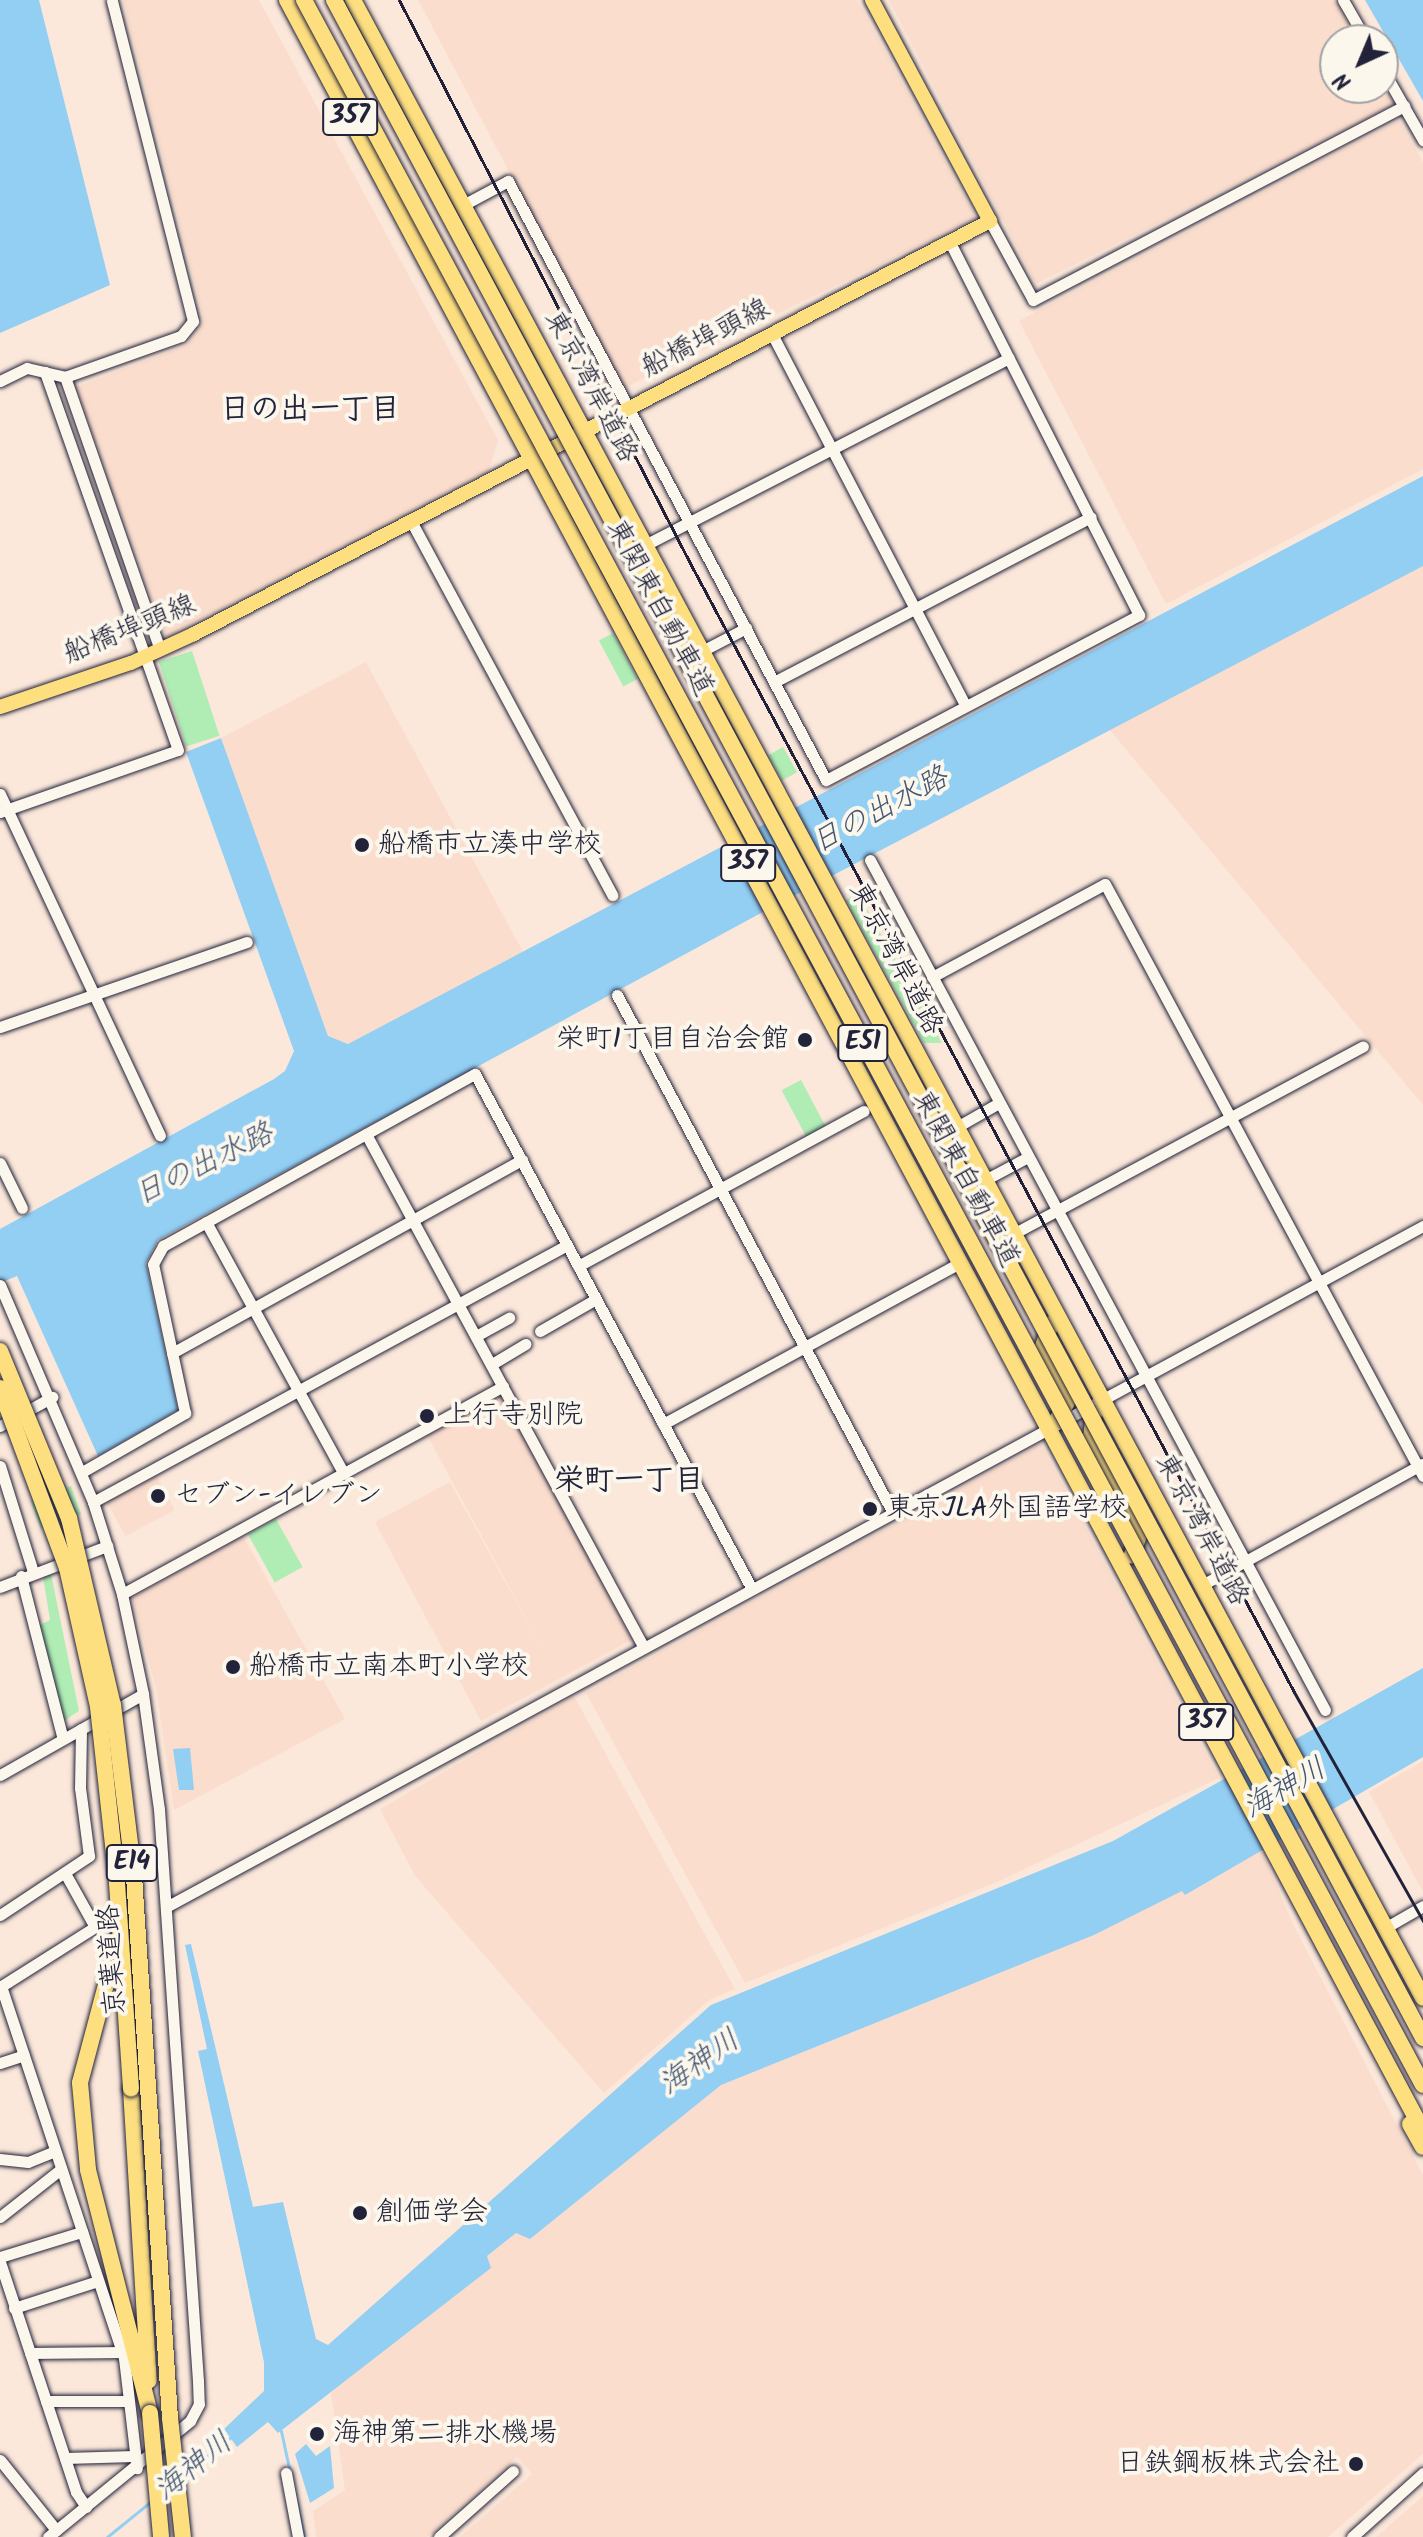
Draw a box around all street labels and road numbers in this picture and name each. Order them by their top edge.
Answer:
road number: 357 [322,95,378,139]
street label: 船橋埠頭線 [636,292,776,386]
street label: 東京湾岸道路 [536,305,644,469]
street label: 東関東自動車道 [598,514,720,702]
street label: 船橋埠頭線 [59,588,201,672]
road number: 357 [720,841,776,885]
street label: 東京湾岸道路 [841,877,949,1041]
road number: E51 [837,1021,889,1065]
street label: 東関東自動車道 [904,1085,1026,1273]
street label: 東京湾岸道路 [1147,1448,1255,1612]
road number: 357 [1178,1700,1234,1744]
road number: E14 [104,1841,160,1885]
street label: 京葉道路 [92,1903,134,2017]

